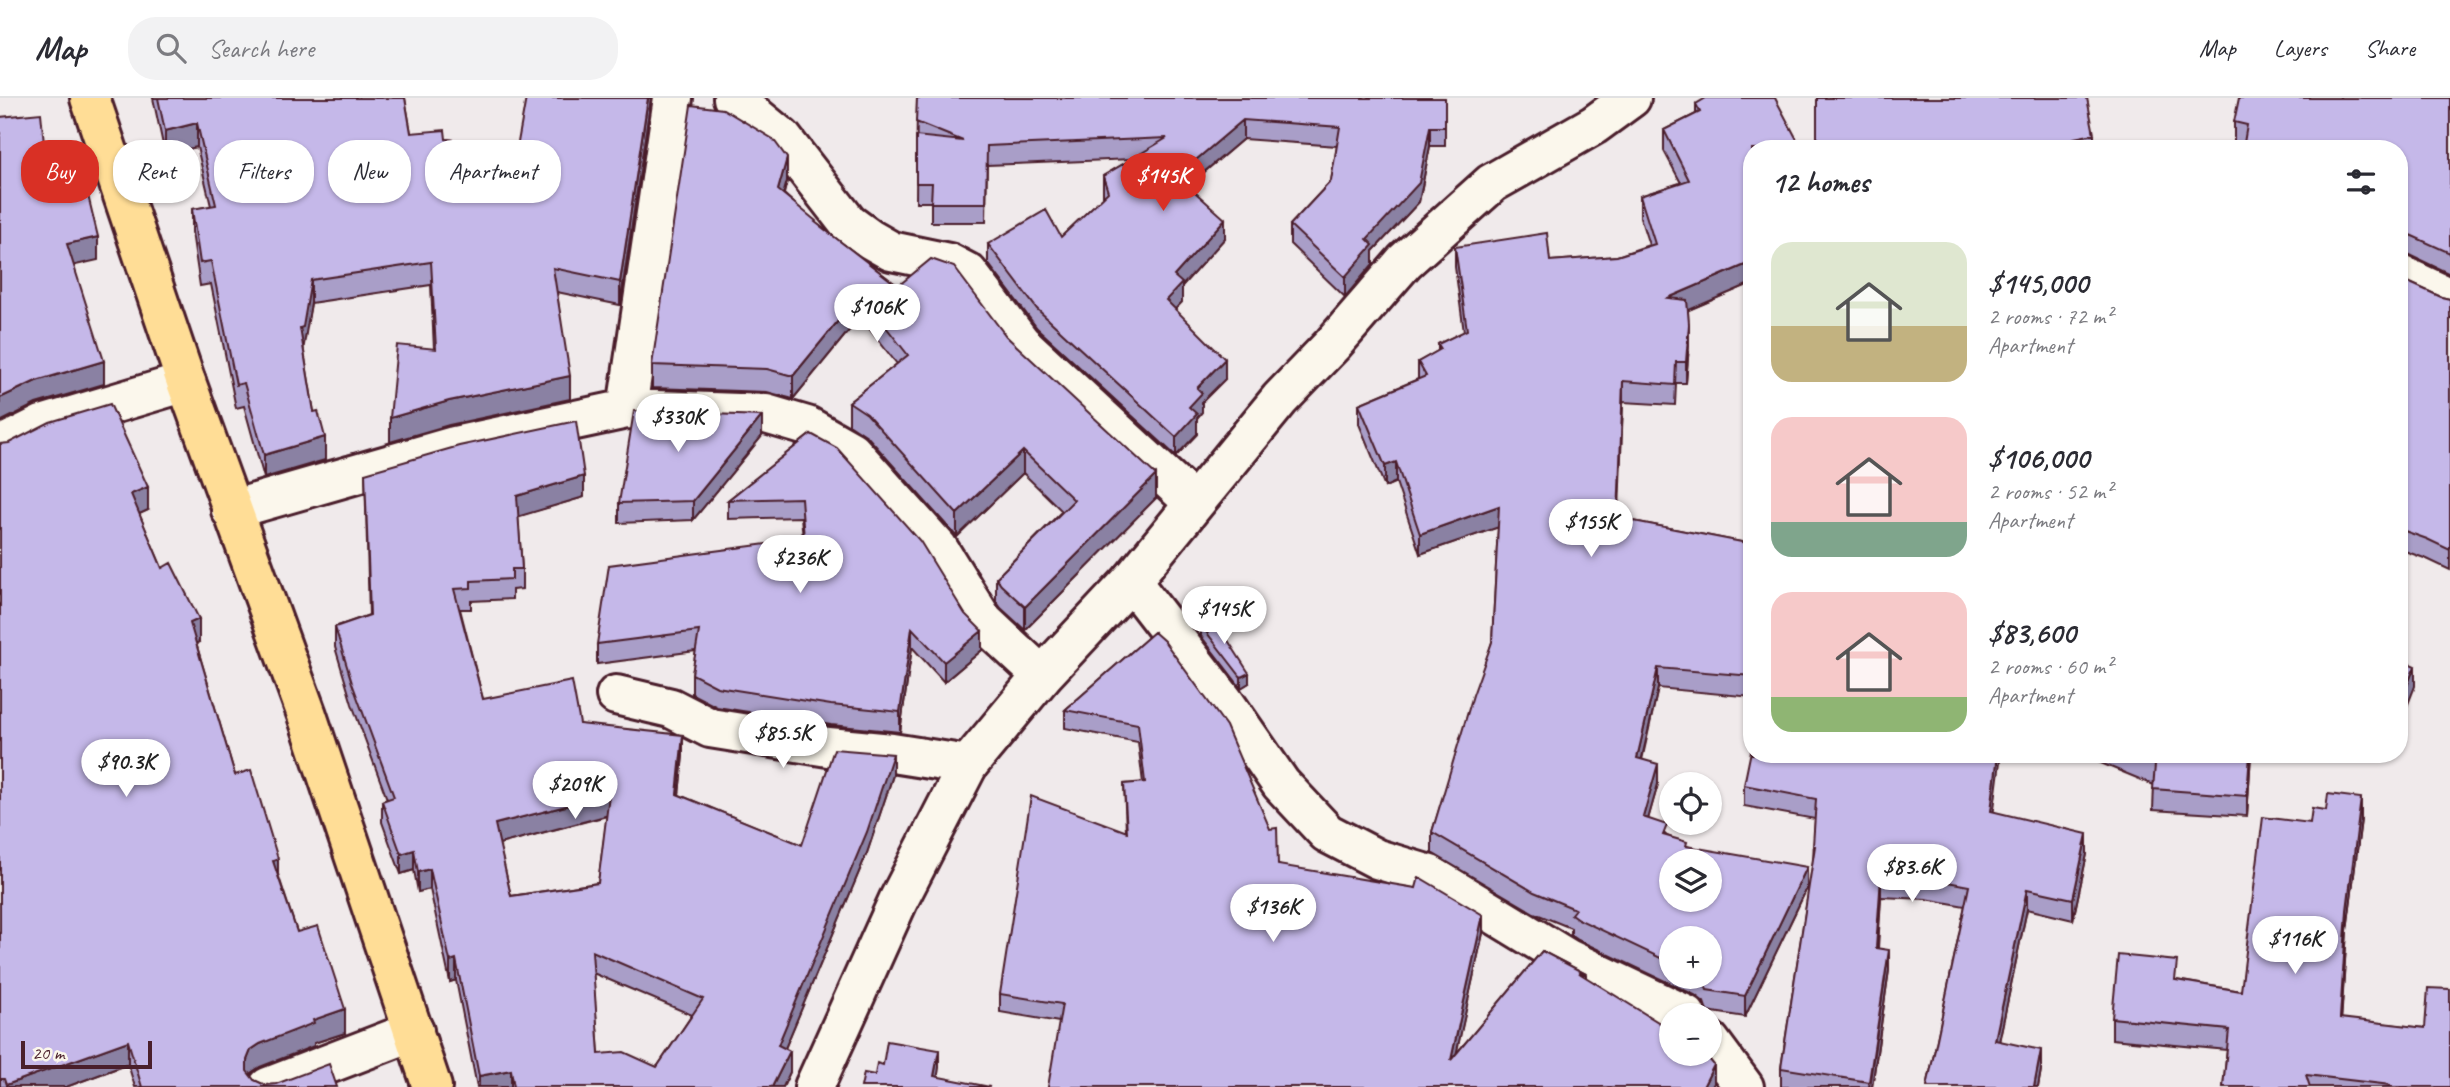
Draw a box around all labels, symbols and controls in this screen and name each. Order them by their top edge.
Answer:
search box [128,17,618,80]
text: Map [35,27,86,69]
icon: search [152,29,190,67]
text: Search here [208,32,314,65]
text: Map [2199,33,2236,63]
text: Layers [2274,33,2327,63]
text: Share [2365,33,2415,63]
chip: Buy [21,140,99,203]
chip: Rent [113,140,200,203]
chip: Filters [214,140,314,203]
chip: New [328,140,411,203]
chip: Apartment [425,140,561,203]
pin: $145K [1114,153,1212,213]
text: $145K [1137,161,1189,190]
text: 12 homes [1771,163,1869,201]
icon: filters [2342,163,2380,201]
text: $145,000 [1988,264,2088,302]
icon: home [1827,270,1911,354]
pin: $106K [828,285,926,344]
text: $106K [850,292,904,321]
text: 2 rooms · 72 m² [1988,302,2112,331]
text: Apartment [1988,331,2073,360]
pin: $330K [629,394,727,454]
text: $330K [651,402,705,431]
text: $106,000 [1988,439,2089,477]
icon: home [1827,445,1911,529]
text: 2 rooms · 52 m² [1988,477,2112,506]
pin: $155K [1542,500,1640,559]
text: Apartment [1988,506,2073,535]
text: $155K [1565,507,1617,536]
pin: $236K [751,536,849,595]
text: $236K [773,543,827,572]
pin: $145K [1175,587,1273,646]
text: $145K [1198,594,1250,623]
text: $83,600 [1988,614,2076,652]
icon: home [1827,620,1911,704]
text: 2 rooms · 60 m² [1988,652,2112,681]
text: Apartment [1988,681,2073,710]
pin: $85.5K [726,710,840,770]
text: $85.5K [755,718,811,747]
pin: $90.3K [69,740,183,799]
text: $90.3K [97,747,155,776]
pin: $209K [526,762,624,821]
text: $209K [549,769,601,798]
map controls [1659,772,1722,1066]
button: locate [1659,772,1722,835]
pin: $83.6K [1855,844,1969,904]
button: layers [1659,849,1722,912]
text: $83.6K [1883,852,1941,881]
pin: $136K [1224,884,1322,944]
text: $136K [1246,892,1300,921]
pin: $116K [2246,916,2344,976]
text: $116K [2268,924,2322,953]
button: + [1659,926,1722,989]
button: − [1659,1003,1722,1066]
scale bar [21,1038,152,1070]
text: 20 m [32,1041,64,1065]

